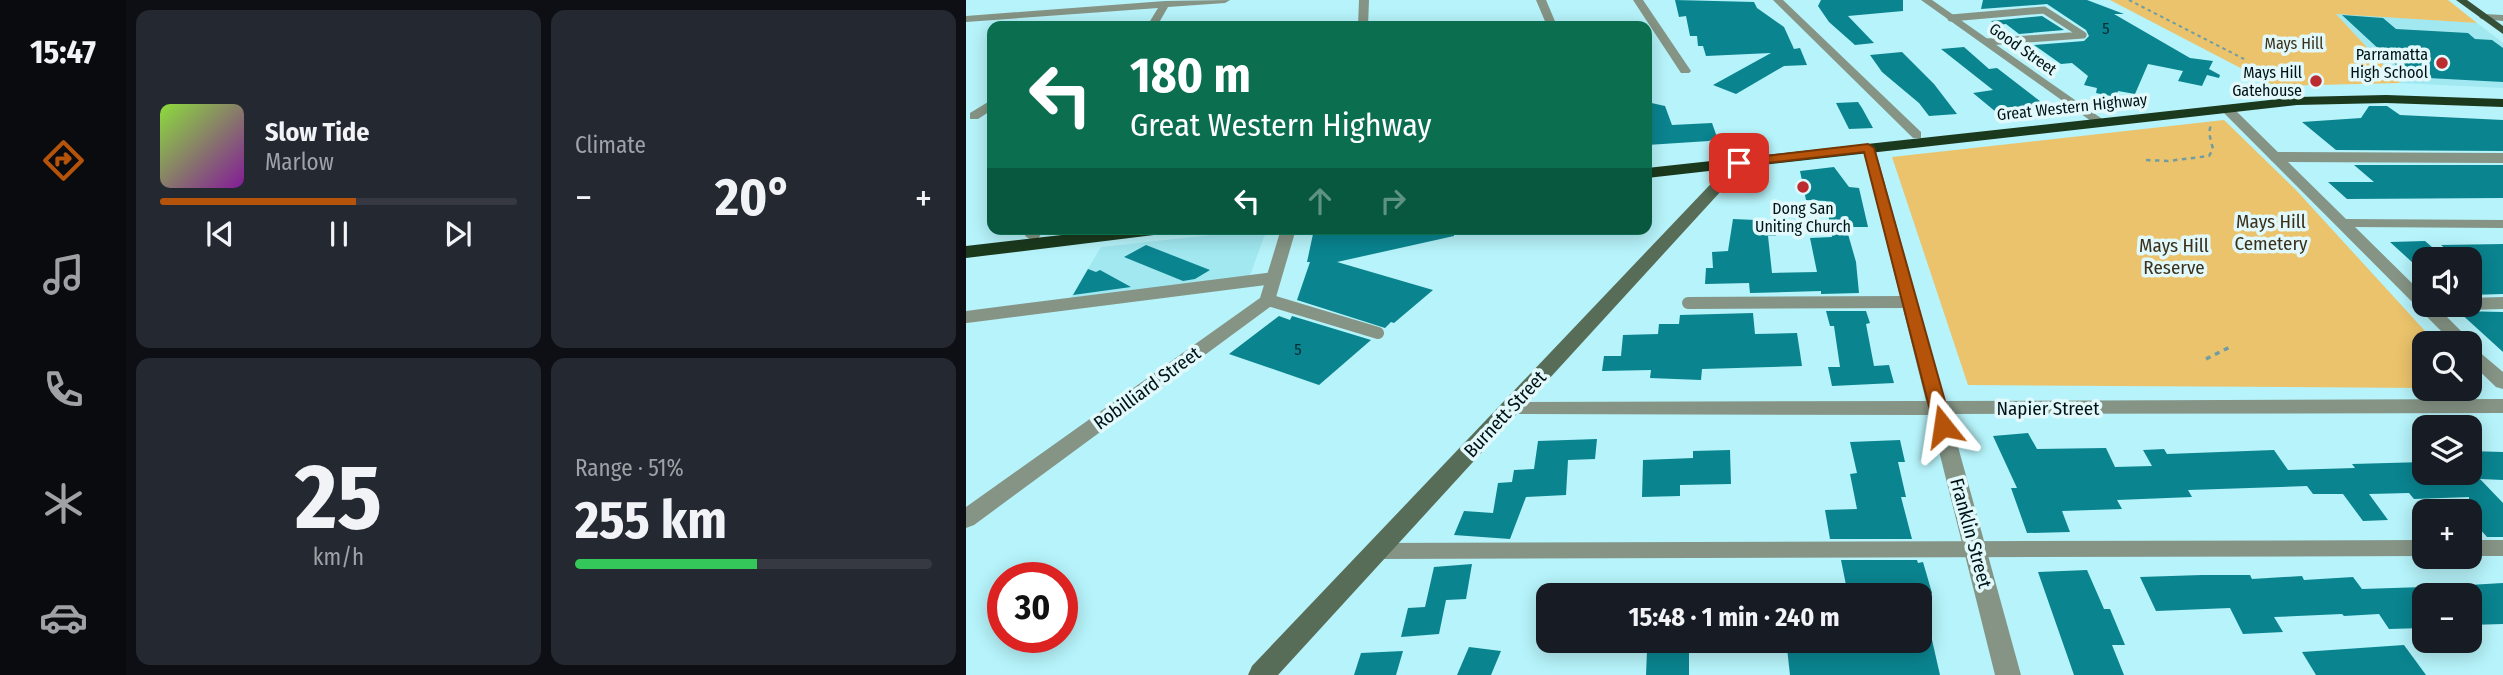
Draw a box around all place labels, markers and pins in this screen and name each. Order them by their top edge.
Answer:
place label: Parramatta High School [2350,45,2428,82]
marker: Parramatta High School [2434,55,2450,71]
place label: Mays Hill Gatehouse [2232,63,2302,100]
marker: Mays Hill Gatehouse [2308,73,2324,89]
pin [1709,133,1769,193]
marker: Dong San Uniting Church [1795,179,1811,195]
place label: Dong San Uniting Church [1755,199,1851,236]

